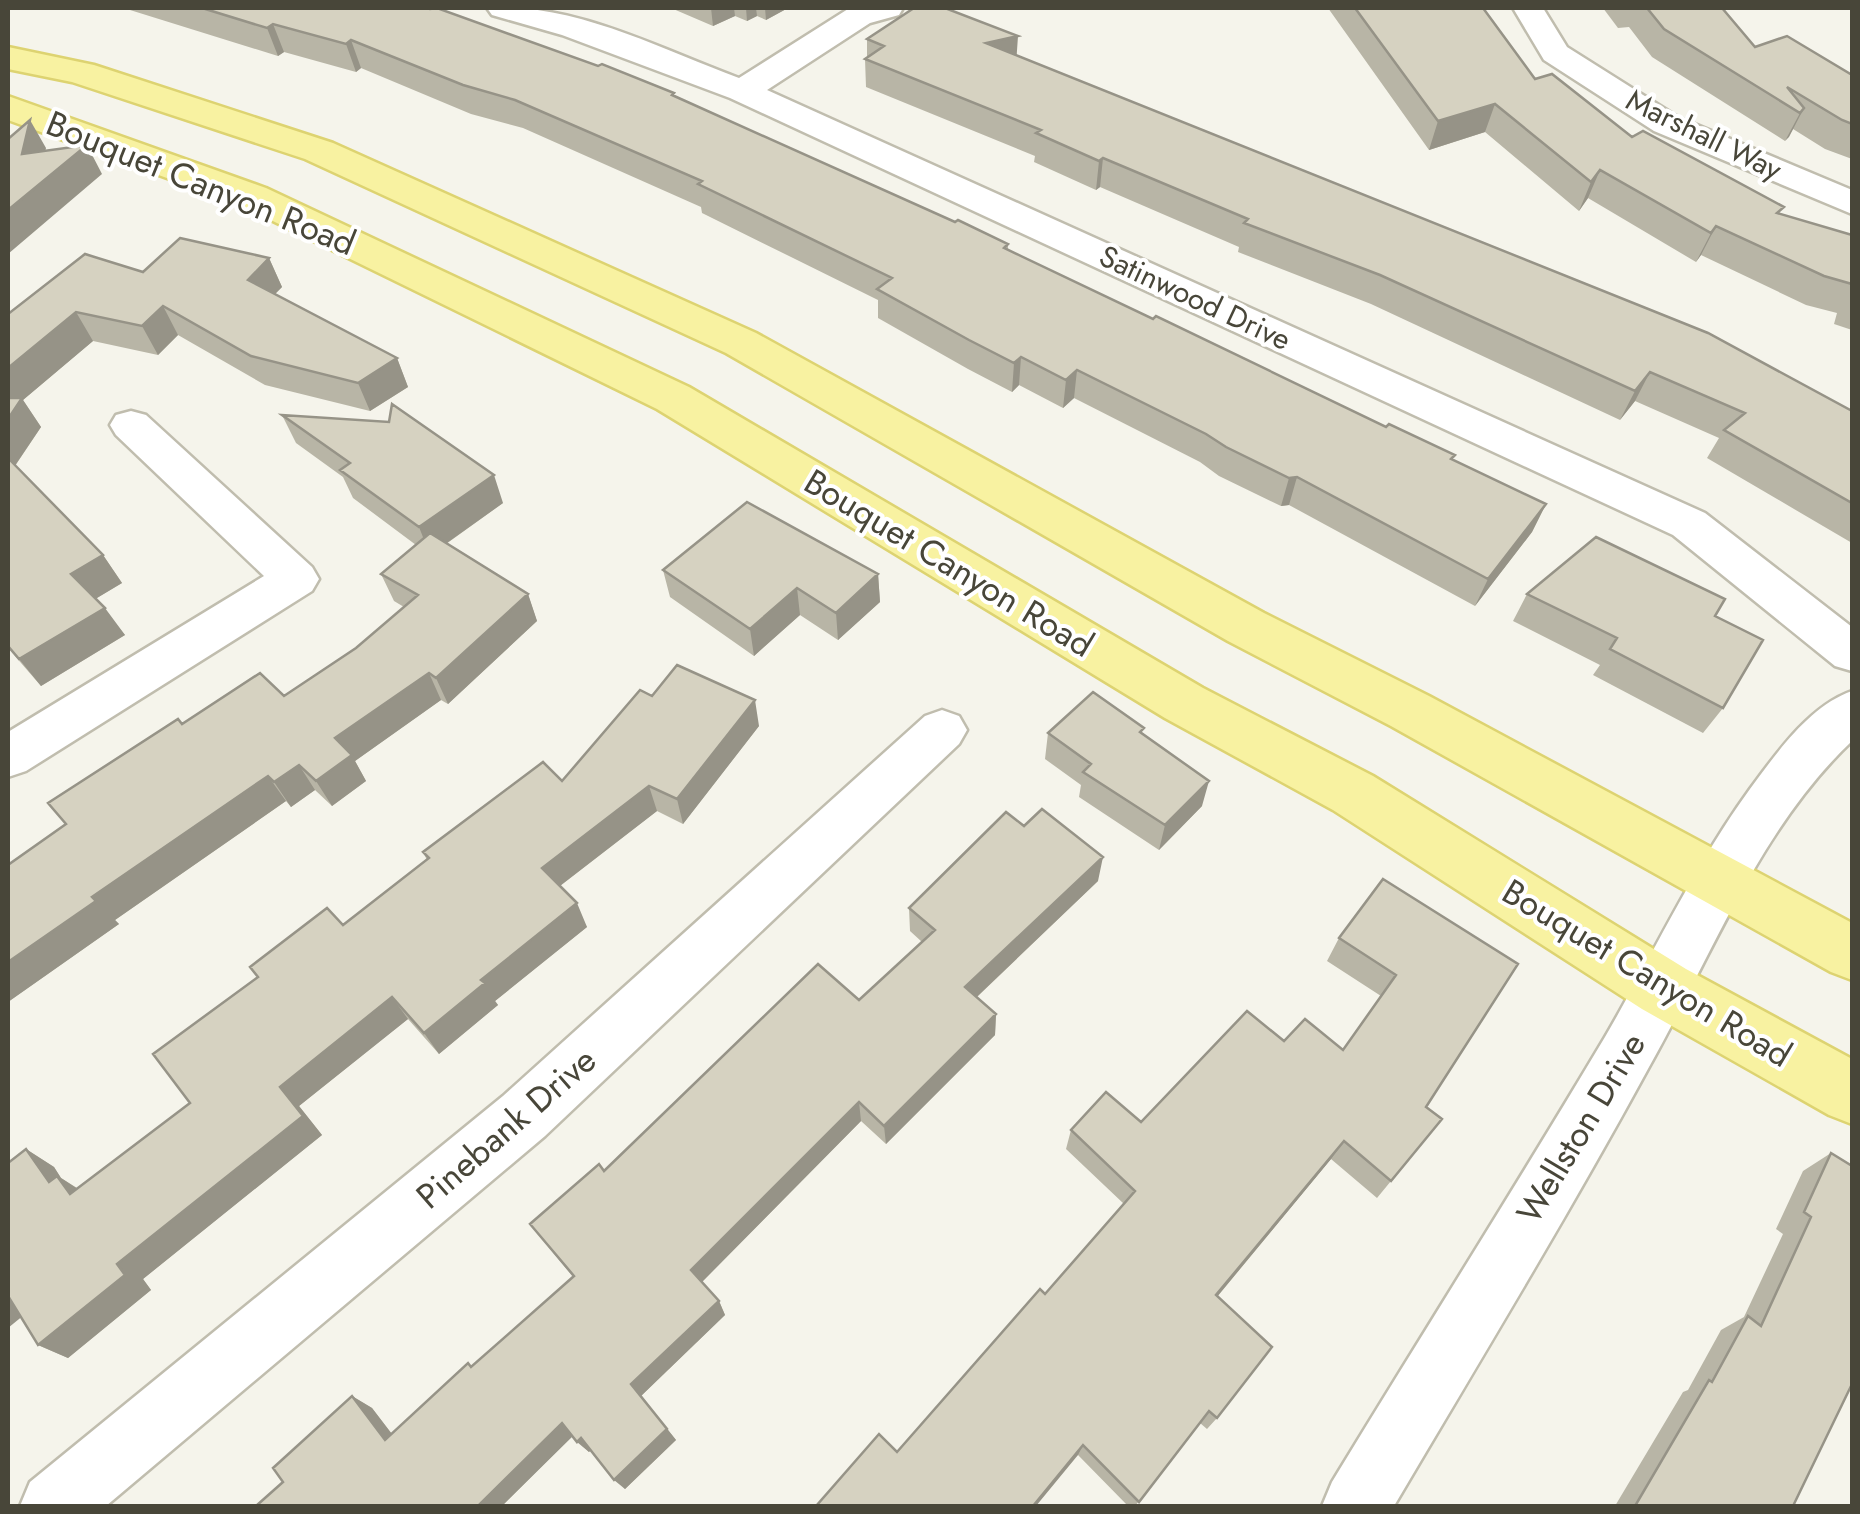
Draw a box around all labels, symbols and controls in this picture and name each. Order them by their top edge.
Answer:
street label: Marshall Way [1619,78,1790,191]
street label: Bouquet Canyon Road [39,98,363,268]
street label: Satinwood Drive [1092,234,1298,361]
street label: Bouquet Canyon Road [795,457,1103,669]
street label: Bouquet Canyon Road [1493,867,1801,1079]
street label: Wellston Drive [1504,1023,1658,1233]
street label: Pinebank Drive [405,1036,607,1220]

